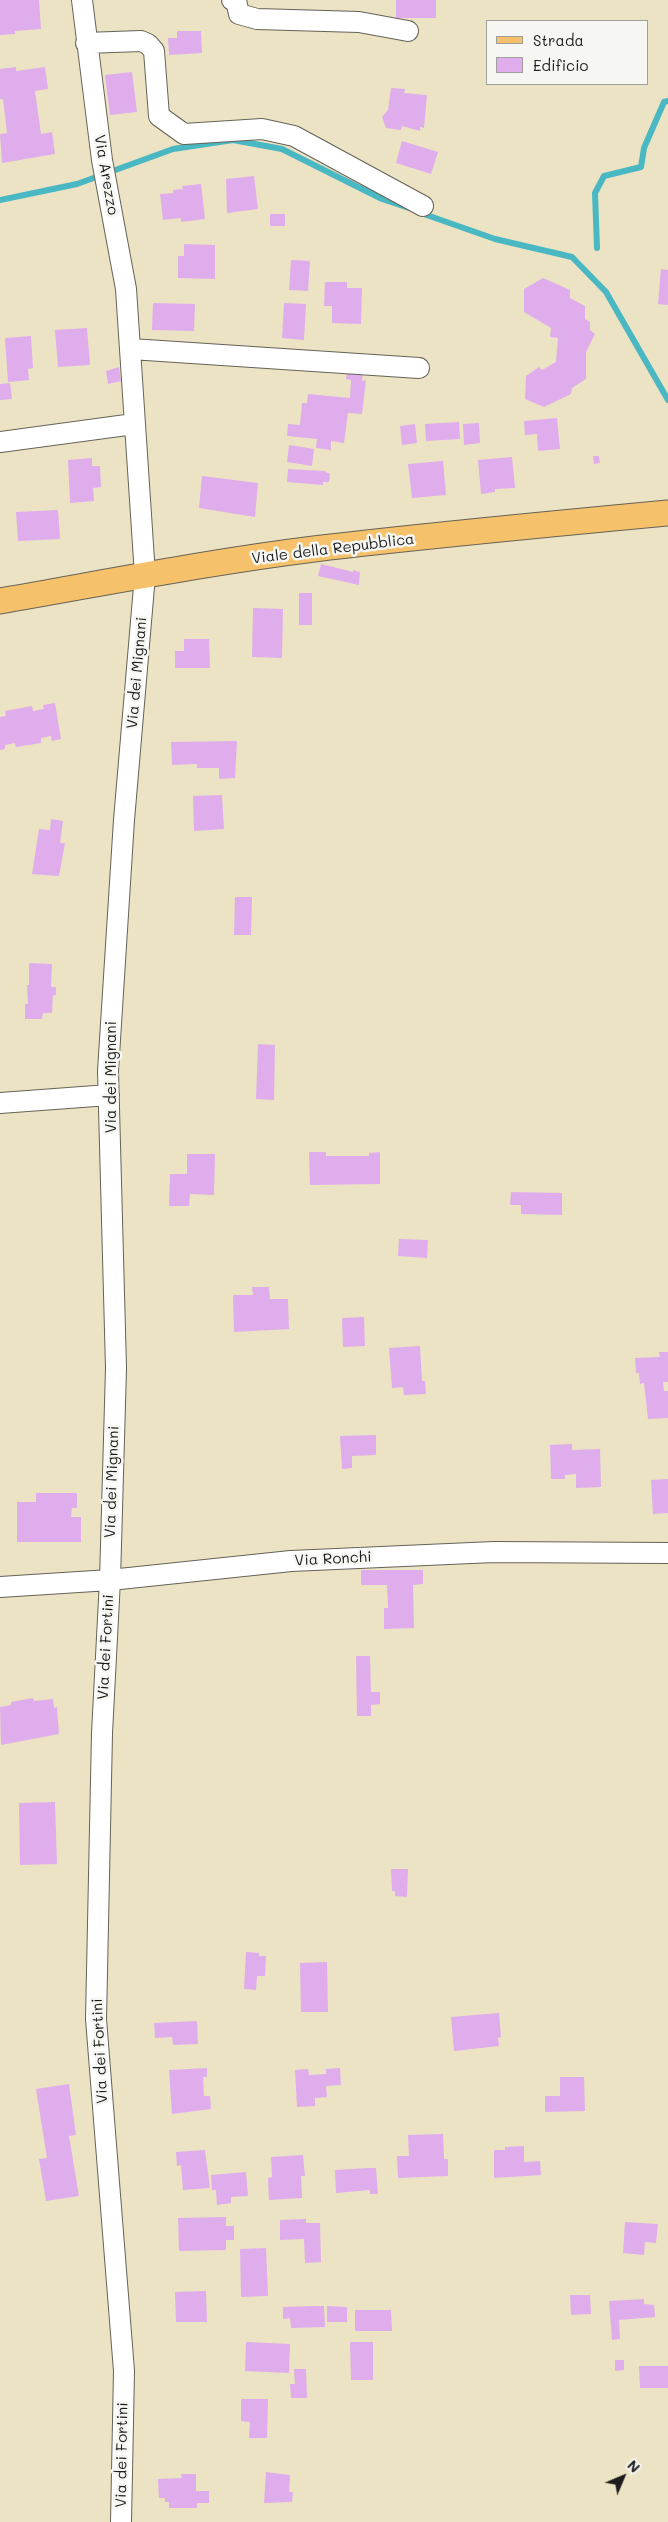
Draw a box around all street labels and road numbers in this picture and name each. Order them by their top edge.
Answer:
street label: Via Arezzo [90,133,122,217]
street label: Viale della Repubblica [251,530,415,568]
street label: Via dei Mignani [123,616,151,730]
street label: Via dei Mignani [102,1021,120,1133]
street label: Via dei Mignani [101,1426,123,1538]
street label: Via Ronchi [294,1548,372,1570]
street label: Via dei Fortini [94,1594,118,1700]
street label: Via dei Fortini [88,1998,112,2104]
street label: Via dei Fortini [112,2402,132,2508]

